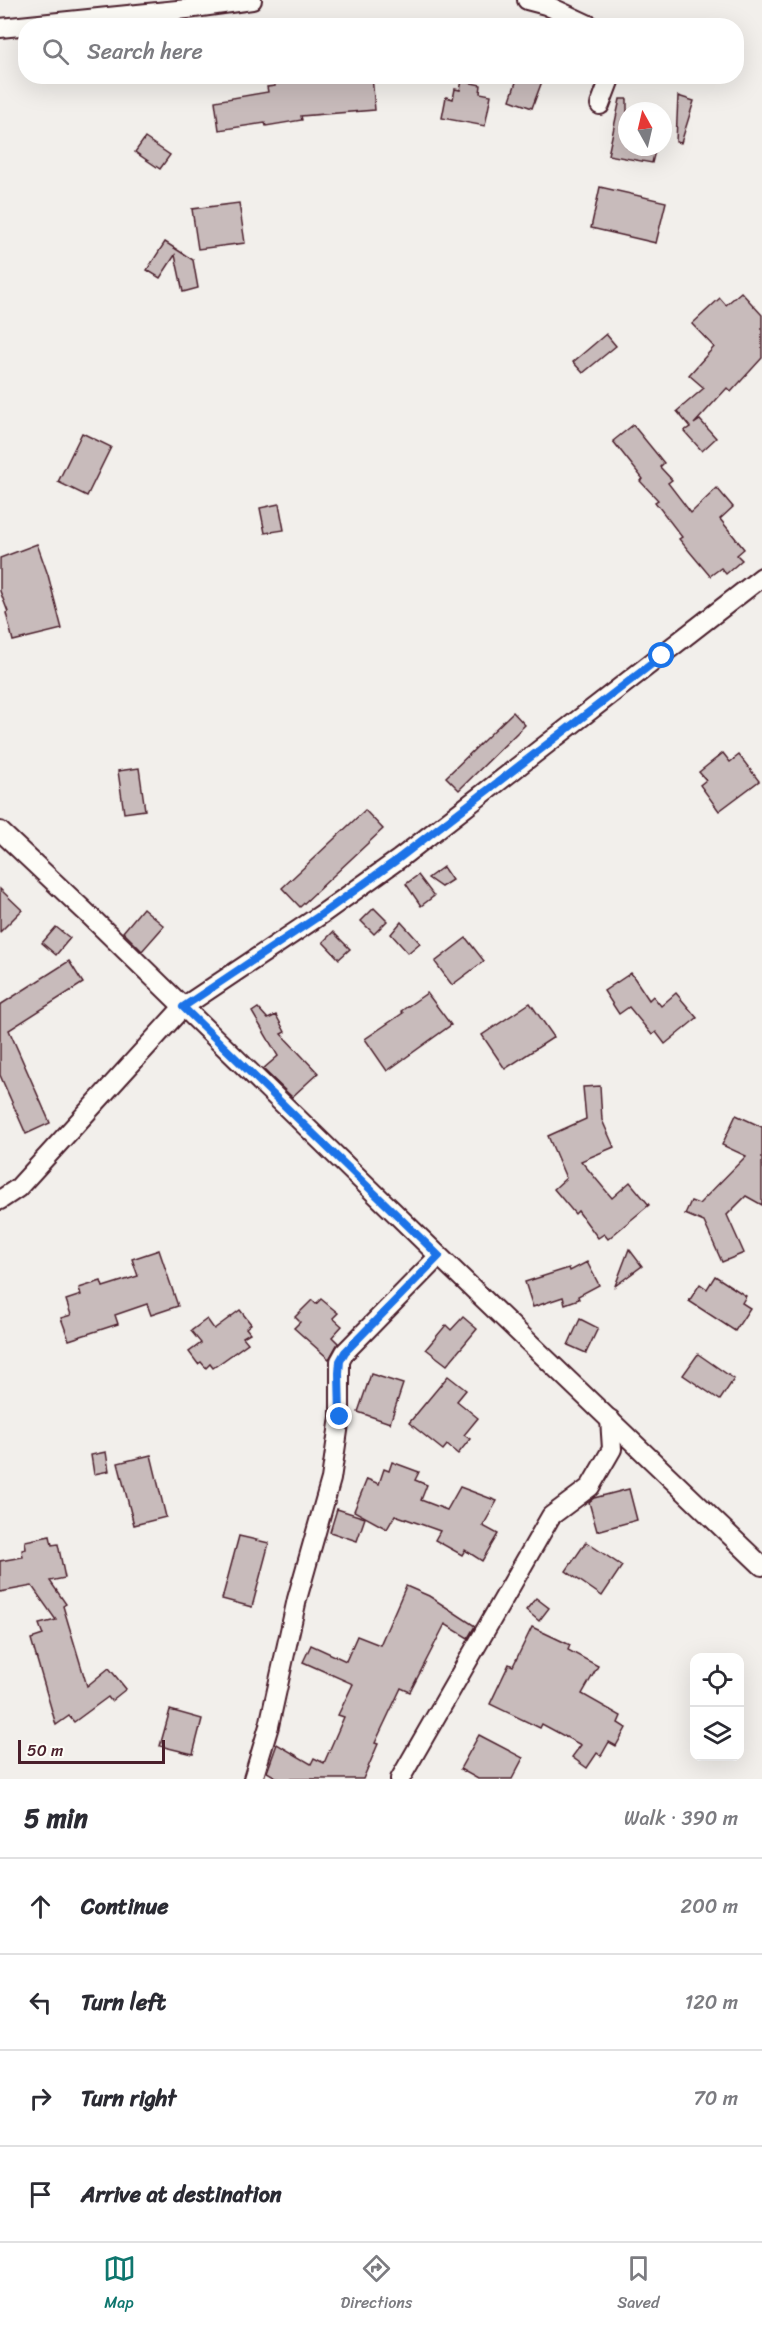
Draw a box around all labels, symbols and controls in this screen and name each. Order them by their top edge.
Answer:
search box [18,18,744,84]
text: Search here [87,32,203,71]
icon: search [39,35,72,68]
north arrow [618,102,672,156]
route start [648,642,674,668]
route end [326,1403,352,1429]
map controls [690,1653,744,1761]
button: locate [690,1653,744,1707]
button: layers [690,1707,744,1761]
text: 50 m [27,1736,63,1765]
scale bar [18,1737,165,1764]
text: 5 min [24,1795,88,1841]
text: Walk · 390 m [624,1801,738,1836]
text: Continue [81,1887,169,1926]
text: 200 m [681,1889,738,1924]
icon: ahead [24,1890,57,1923]
text: Turn left [81,1983,166,2022]
text: 120 m [685,1985,738,2020]
icon: left [24,1986,57,2019]
text: Turn right [81,2079,176,2118]
text: 70 m [693,2081,738,2116]
icon: right [24,2082,57,2115]
text: Arrive at destination [81,2175,282,2214]
icon: arrive [24,2178,57,2211]
tab: Map [103,2252,136,2317]
tab: Directions [341,2252,412,2317]
tab: Saved [617,2252,659,2317]

